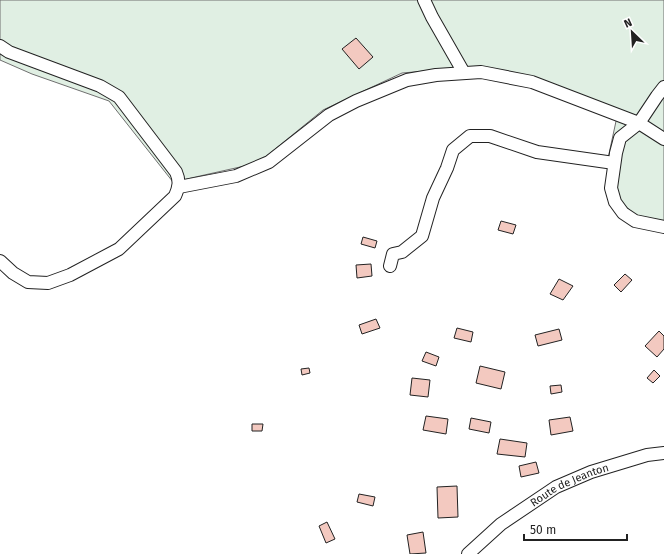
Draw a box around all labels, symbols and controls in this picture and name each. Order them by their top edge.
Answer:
north arrow [612,12,652,52]
text: N [622,16,634,31]
street label: Route de Jeanton [528,461,610,509]
scale bar [524,516,627,542]
text: 50 m [530,523,556,537]

